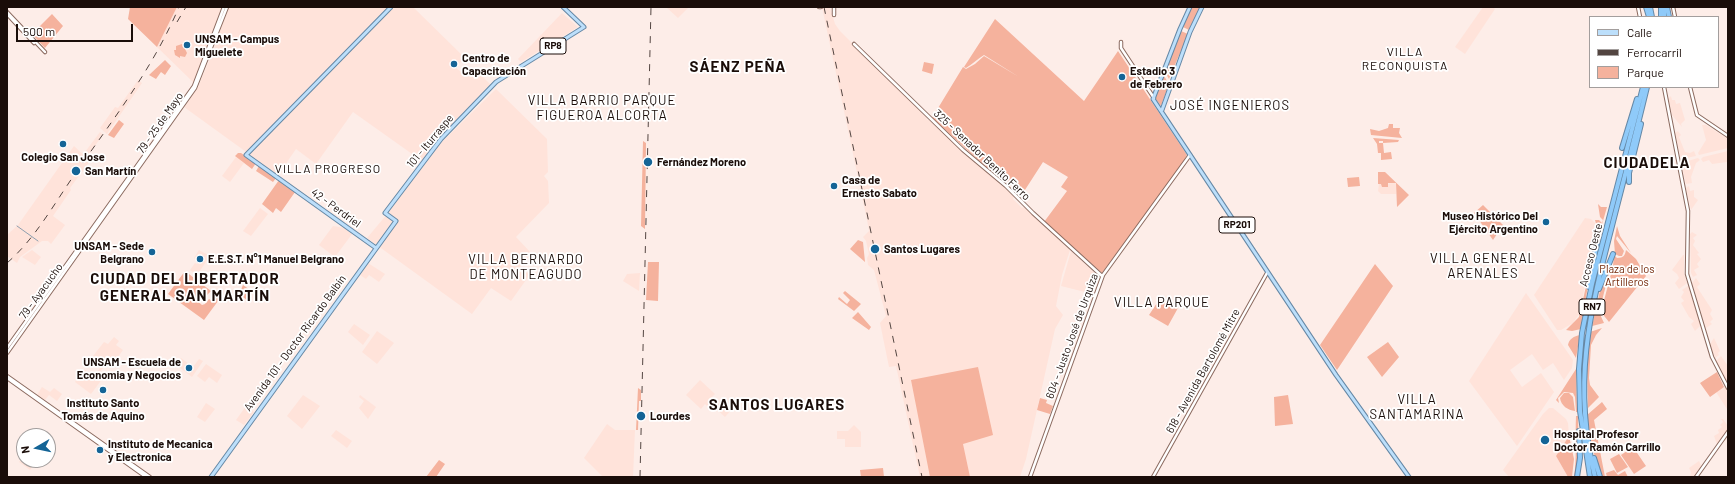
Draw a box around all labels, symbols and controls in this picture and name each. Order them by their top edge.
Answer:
scale bar [18,16,135,42]
legend [1589,16,1719,88]
text: 500 m [23,24,55,38]
text: Calle [1627,25,1652,39]
place label: UNSAM - Campus Miguelete [195,32,279,58]
road number: RP8 [540,38,566,54]
marker: UNSAM - Campus Miguelete [182,40,192,50]
district label: VILLA RECONQUISTA [1362,45,1448,73]
text: Ferrocarril [1627,45,1682,59]
place label: Centro de Capacitación [462,51,526,77]
district label: SÁENZ PEÑA [690,58,786,76]
marker: Centro de Capacitación [449,59,459,69]
place label: Estadio 3 de Febrero [1130,64,1182,90]
text: Parque [1627,65,1664,79]
marker: Estadio 3 de Febrero [1117,72,1127,82]
street label: 79 - 25 de Mayo [134,90,186,156]
district label: VILLA BARRIO PARQUE FIGUEROA ALCORTA [528,93,676,124]
district label: JOSÉ INGENIEROS [1170,98,1290,114]
street label: 325 - Senador Benito Ferro [931,107,1033,203]
street label: 101 - Iturraspe [404,112,456,170]
marker: Colegio San Jose [58,139,68,149]
place label: Colegio San Jose [21,150,105,164]
district label: CIUDADELA [1603,154,1691,172]
place label: Fernández Moreno [657,155,746,169]
marker: Fernández Moreno [642,156,654,168]
district label: VILLA PROGRESO [275,162,381,176]
place label: San Martín [85,164,136,178]
marker: San Martín [70,165,82,177]
place label: Casa de Ernesto Sabato [842,173,917,199]
marker: Casa de Ernesto Sabato [829,181,839,191]
street label: 42 - Perdriel [309,186,363,230]
place label: Museo Histórico Del Ejército Argentino [1442,209,1538,235]
road number: RP201 [1219,217,1255,233]
marker: Museo Histórico Del Ejército Argentino [1541,217,1551,227]
street label: Acceso Oeste [1577,222,1605,288]
place label: UNSAM - Sede Belgrano [74,239,144,265]
place label: Santos Lugares [884,242,960,256]
marker: Santos Lugares [869,243,881,255]
marker: UNSAM - Sede Belgrano [147,247,157,257]
district label: VILLA GENERAL ARENALES [1430,251,1536,282]
place label: E.E.S.T. N°1 Manuel Belgrano [208,252,344,266]
district label: VILLA BERNARDO DE MONTEAGUDO [468,252,584,283]
marker: E.E.S.T. N°1 Manuel Belgrano [195,254,205,264]
street label: 79 - Ayacucho [16,261,66,321]
park label: Plaza de los Artilleros [1599,262,1655,288]
district label: CIUDAD DEL LIBERTADOR GENERAL SAN MARTÍN [90,270,280,305]
street label: Avenida 101 - Doctor Ricardo Balbín [241,272,349,414]
street label: 604 - Justo José de Urquiza [1043,272,1101,400]
district label: VILLA PARQUE [1114,295,1210,311]
road number: RN7 [1579,299,1605,315]
street label: 618 - Avenida Bartolomé Mitre [1163,307,1243,435]
place label: UNSAM - Escuela de Economia y Negocios [77,355,181,381]
marker: UNSAM - Escuela de Economia y Negocios [184,363,194,373]
marker: Instituto Santo Tomás de Aquino [98,385,108,395]
district label: VILLA SANTAMARINA [1369,392,1465,423]
place label: Instituto Santo Tomás de Aquino [61,396,145,422]
district label: SANTOS LUGARES [709,396,845,414]
place label: Lourdes [650,409,690,423]
marker: Lourdes [635,410,647,422]
place label: Hospital Profesor Doctor Ramón Carrillo [1554,427,1661,453]
north arrow [16,428,56,468]
marker: Hospital Profesor Doctor Ramón Carrillo [1539,434,1551,446]
place label: Instituto de Mecanica y Electronica [108,437,213,463]
text: N [18,445,32,454]
marker: Instituto de Mecanica y Electronica [95,445,105,455]

